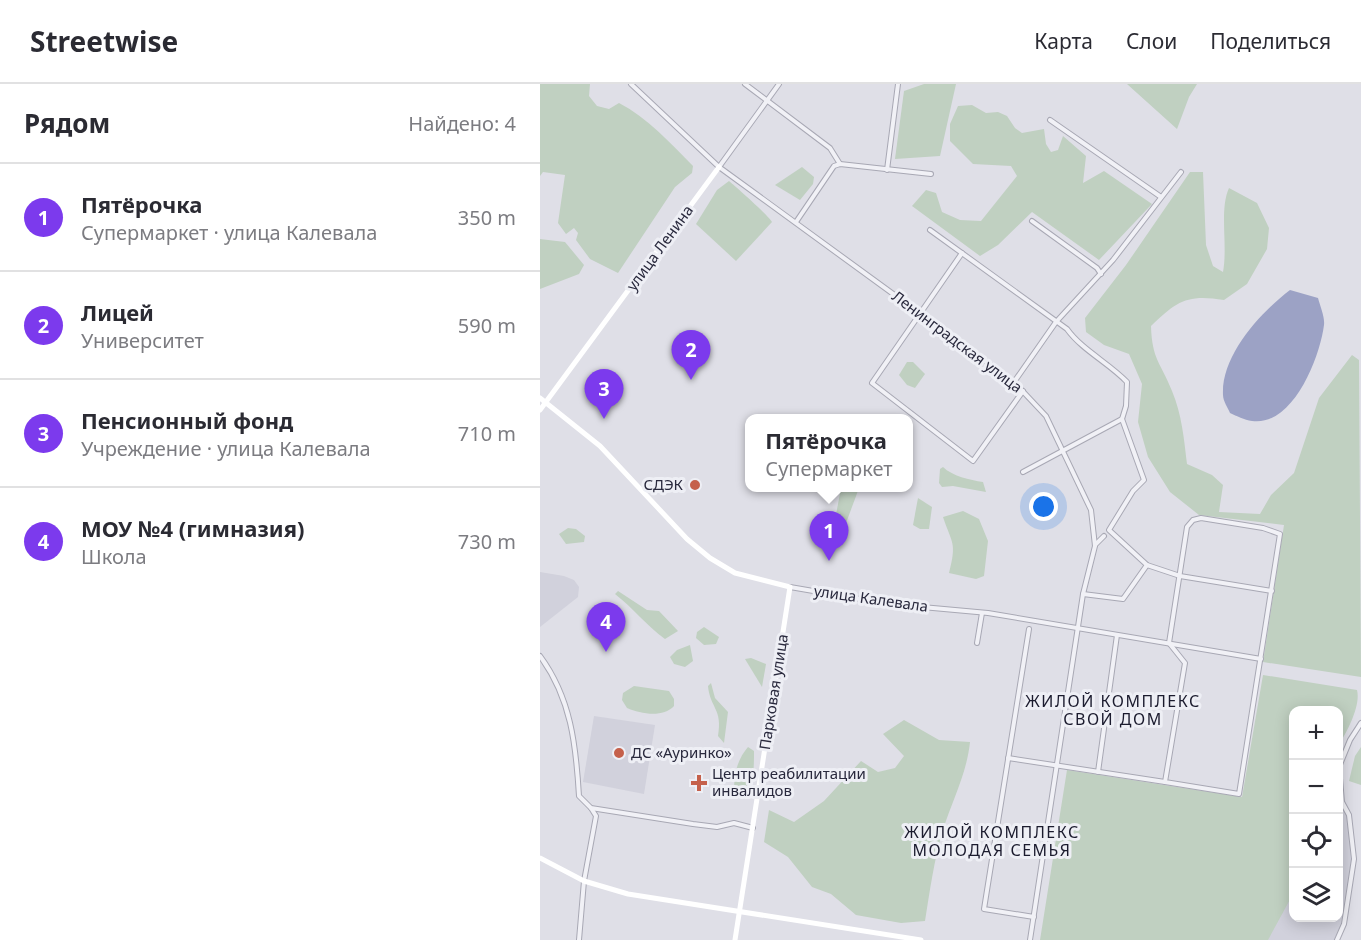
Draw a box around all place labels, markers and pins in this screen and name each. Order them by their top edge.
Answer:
pin: 2 [672,330,710,380]
pin: 3 [584,370,624,419]
place label: СДЭК [643,474,684,494]
marker: СДЭК [688,478,702,492]
pin: 1 [810,512,848,561]
pin: 4 [586,602,626,652]
place label: ДС «Ауринко» [631,742,732,762]
marker: ДС «Ауринко» [612,746,626,760]
place label: Центр реабилитации инвалидов [712,763,866,800]
marker: Центр реабилитации инвалидов [690,774,708,792]

